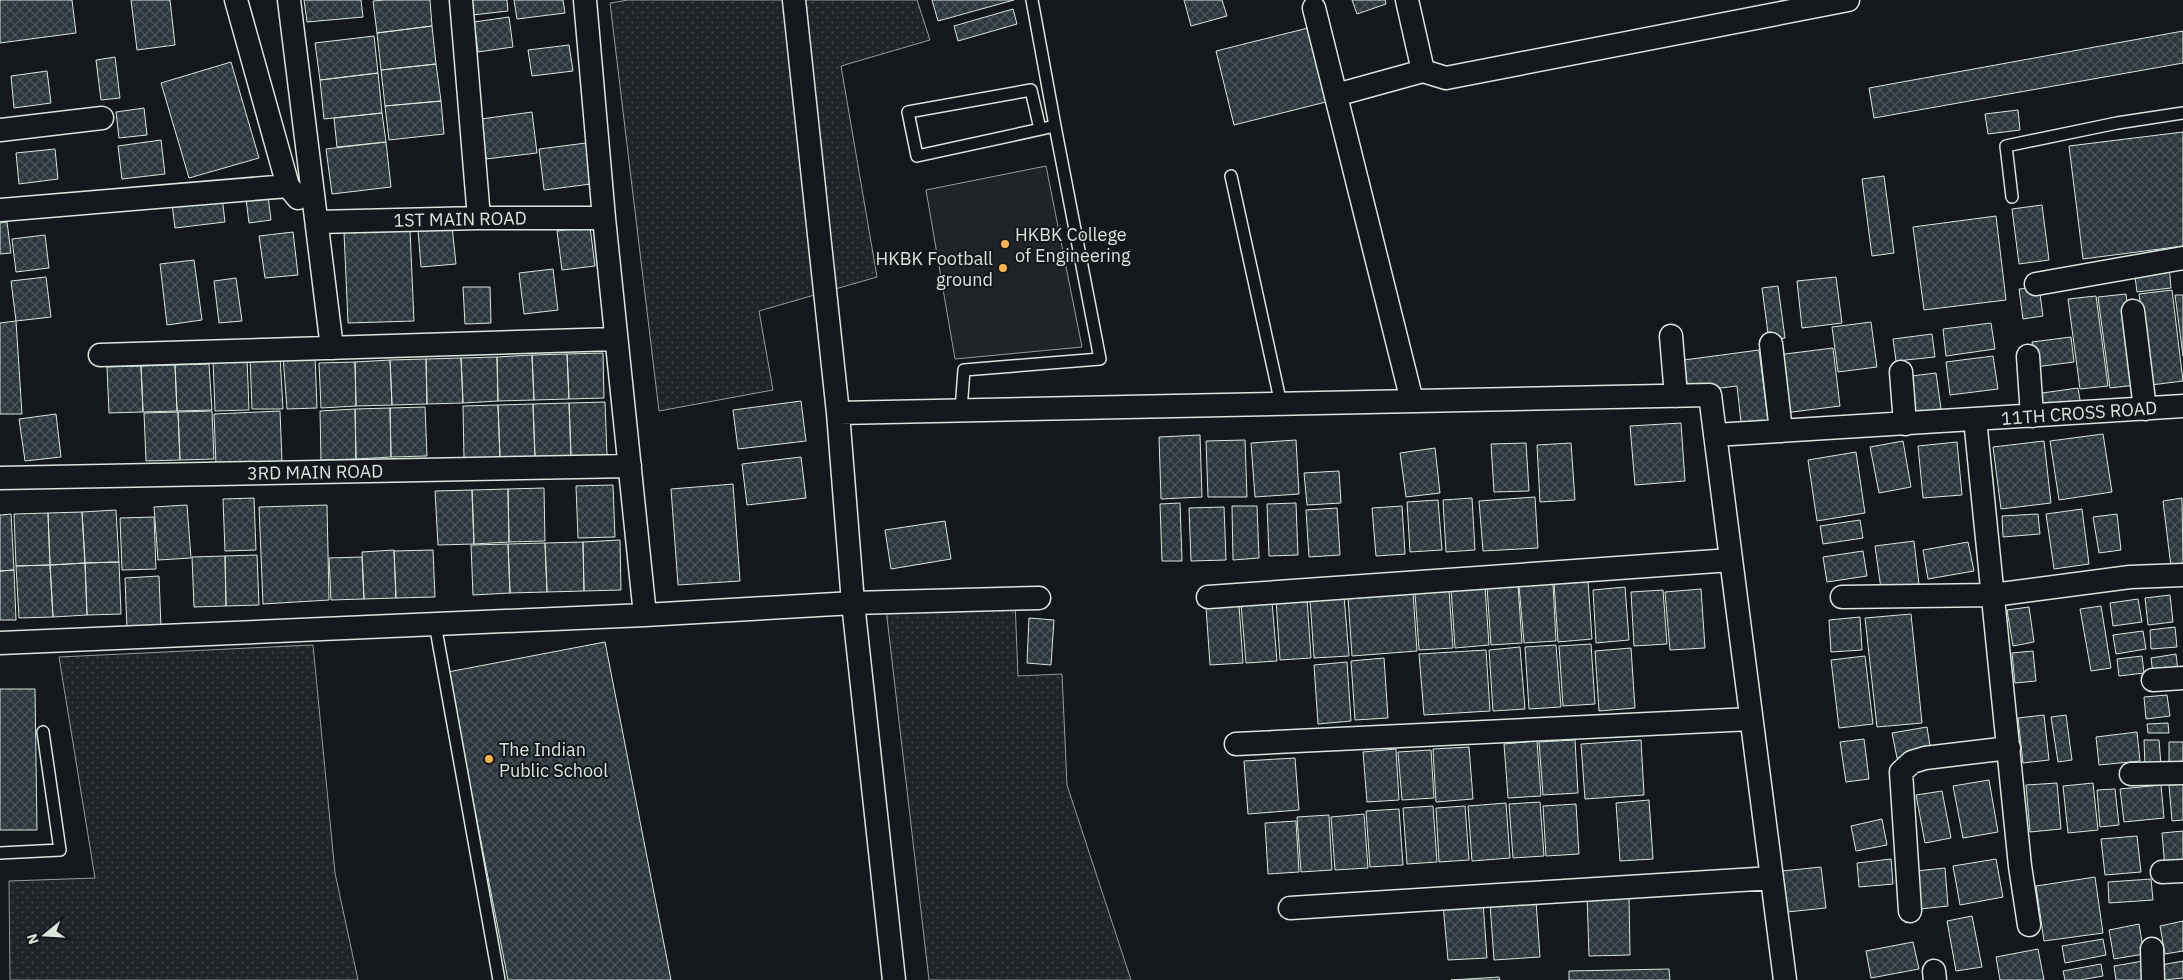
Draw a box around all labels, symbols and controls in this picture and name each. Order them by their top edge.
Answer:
street label: 1ST MAIN ROAD [393,206,527,232]
place label: HKBK College of Engineering [1015,223,1131,267]
marker: HKBK College of Engineering [999,238,1011,250]
place label: HKBK Football ground [876,247,993,291]
marker: HKBK Football ground [997,262,1009,274]
street label: 11TH CROSS ROAD [2000,396,2158,430]
street label: 3RD MAIN ROAD [247,459,383,485]
place label: The Indian Public School [499,738,608,782]
marker: The Indian Public School [483,753,495,765]
north arrow [20,910,70,960]
text: N [23,931,43,947]

